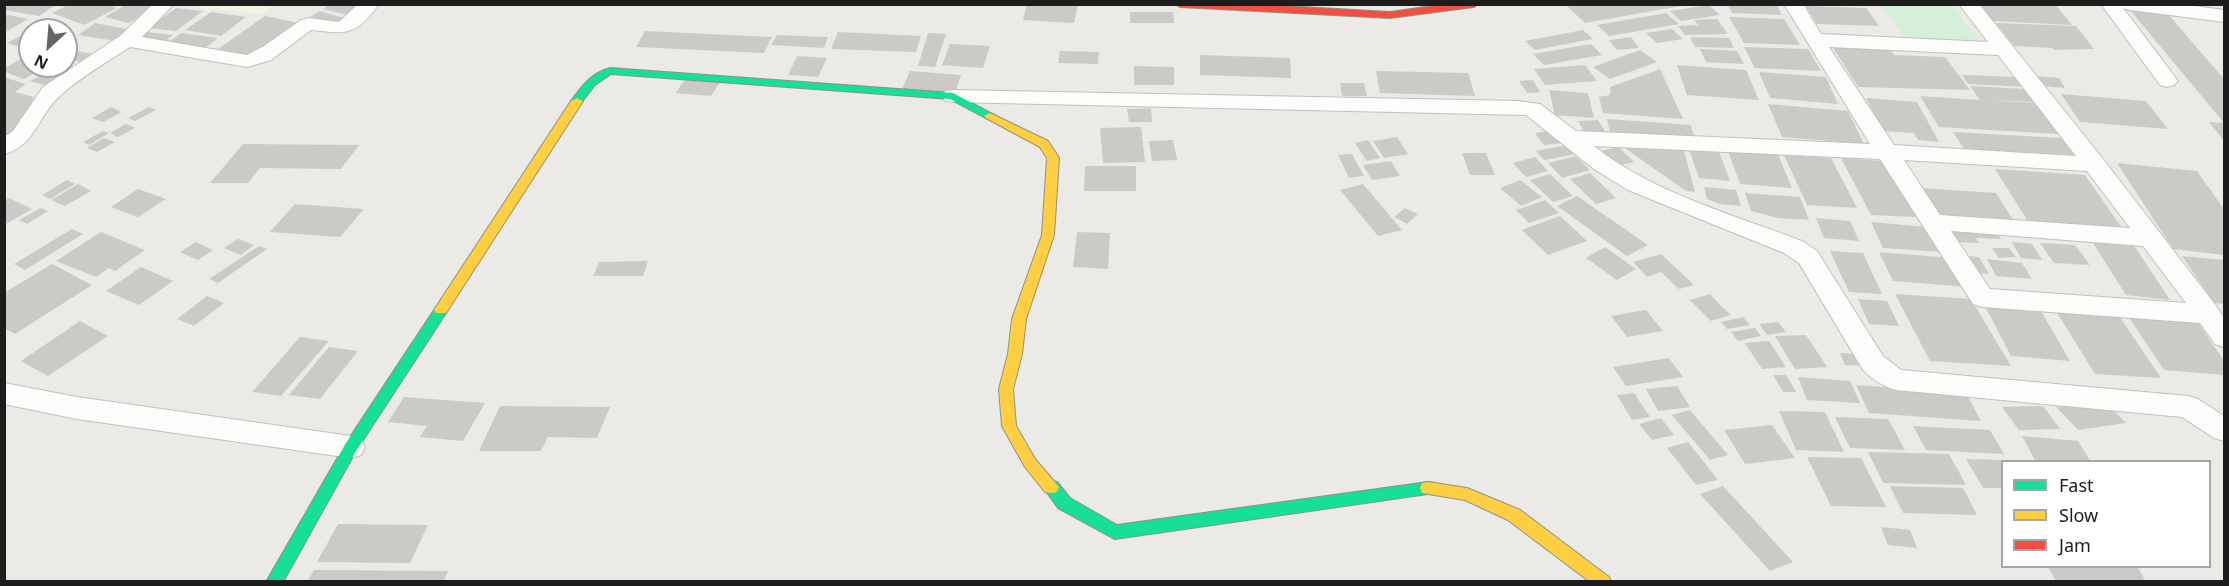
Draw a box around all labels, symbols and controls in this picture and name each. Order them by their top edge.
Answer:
north arrow [18,18,78,78]
text: N [30,50,52,75]
legend [2001,460,2211,568]
text: Fast [2059,473,2094,497]
text: Slow [2059,503,2098,527]
text: Jam [2059,533,2091,557]

